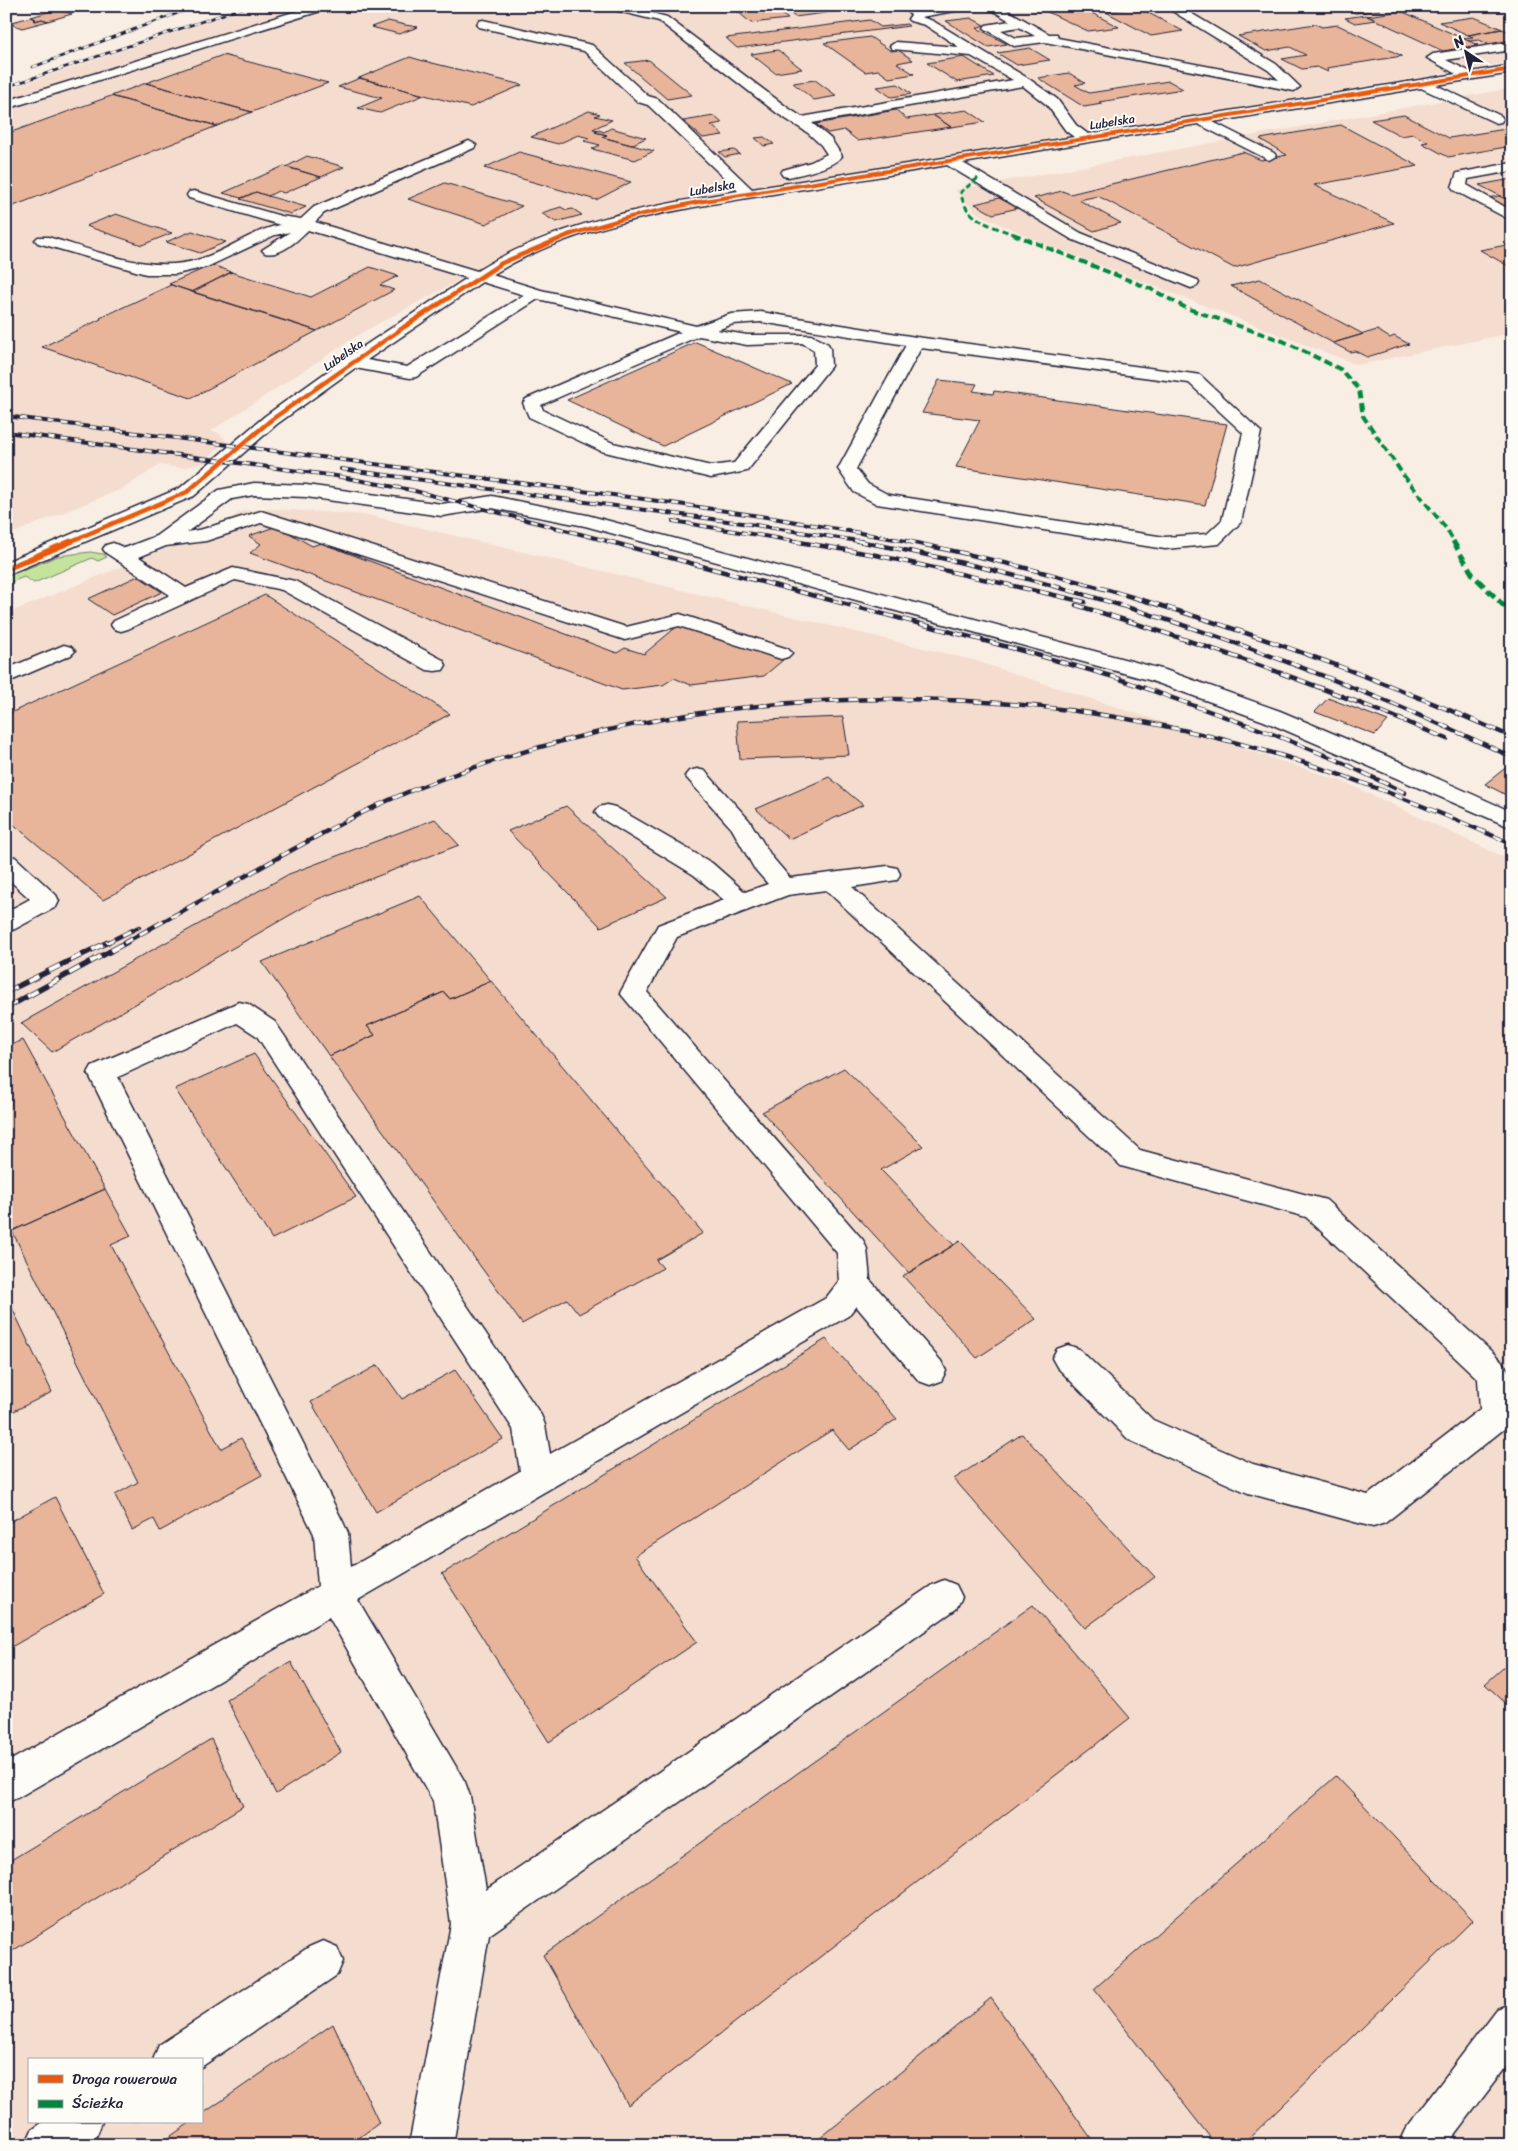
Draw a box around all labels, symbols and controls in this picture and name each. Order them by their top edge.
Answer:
north arrow [1440,28,1490,78]
text: N [1447,29,1470,55]
street label: Lubelska [1088,108,1136,136]
street label: Lubelska [688,173,736,203]
street label: Lubelska [318,333,368,377]
legend [28,2058,202,2124]
text: Droga rowerowa [72,2066,178,2092]
text: Ścieżka [72,2090,124,2116]

